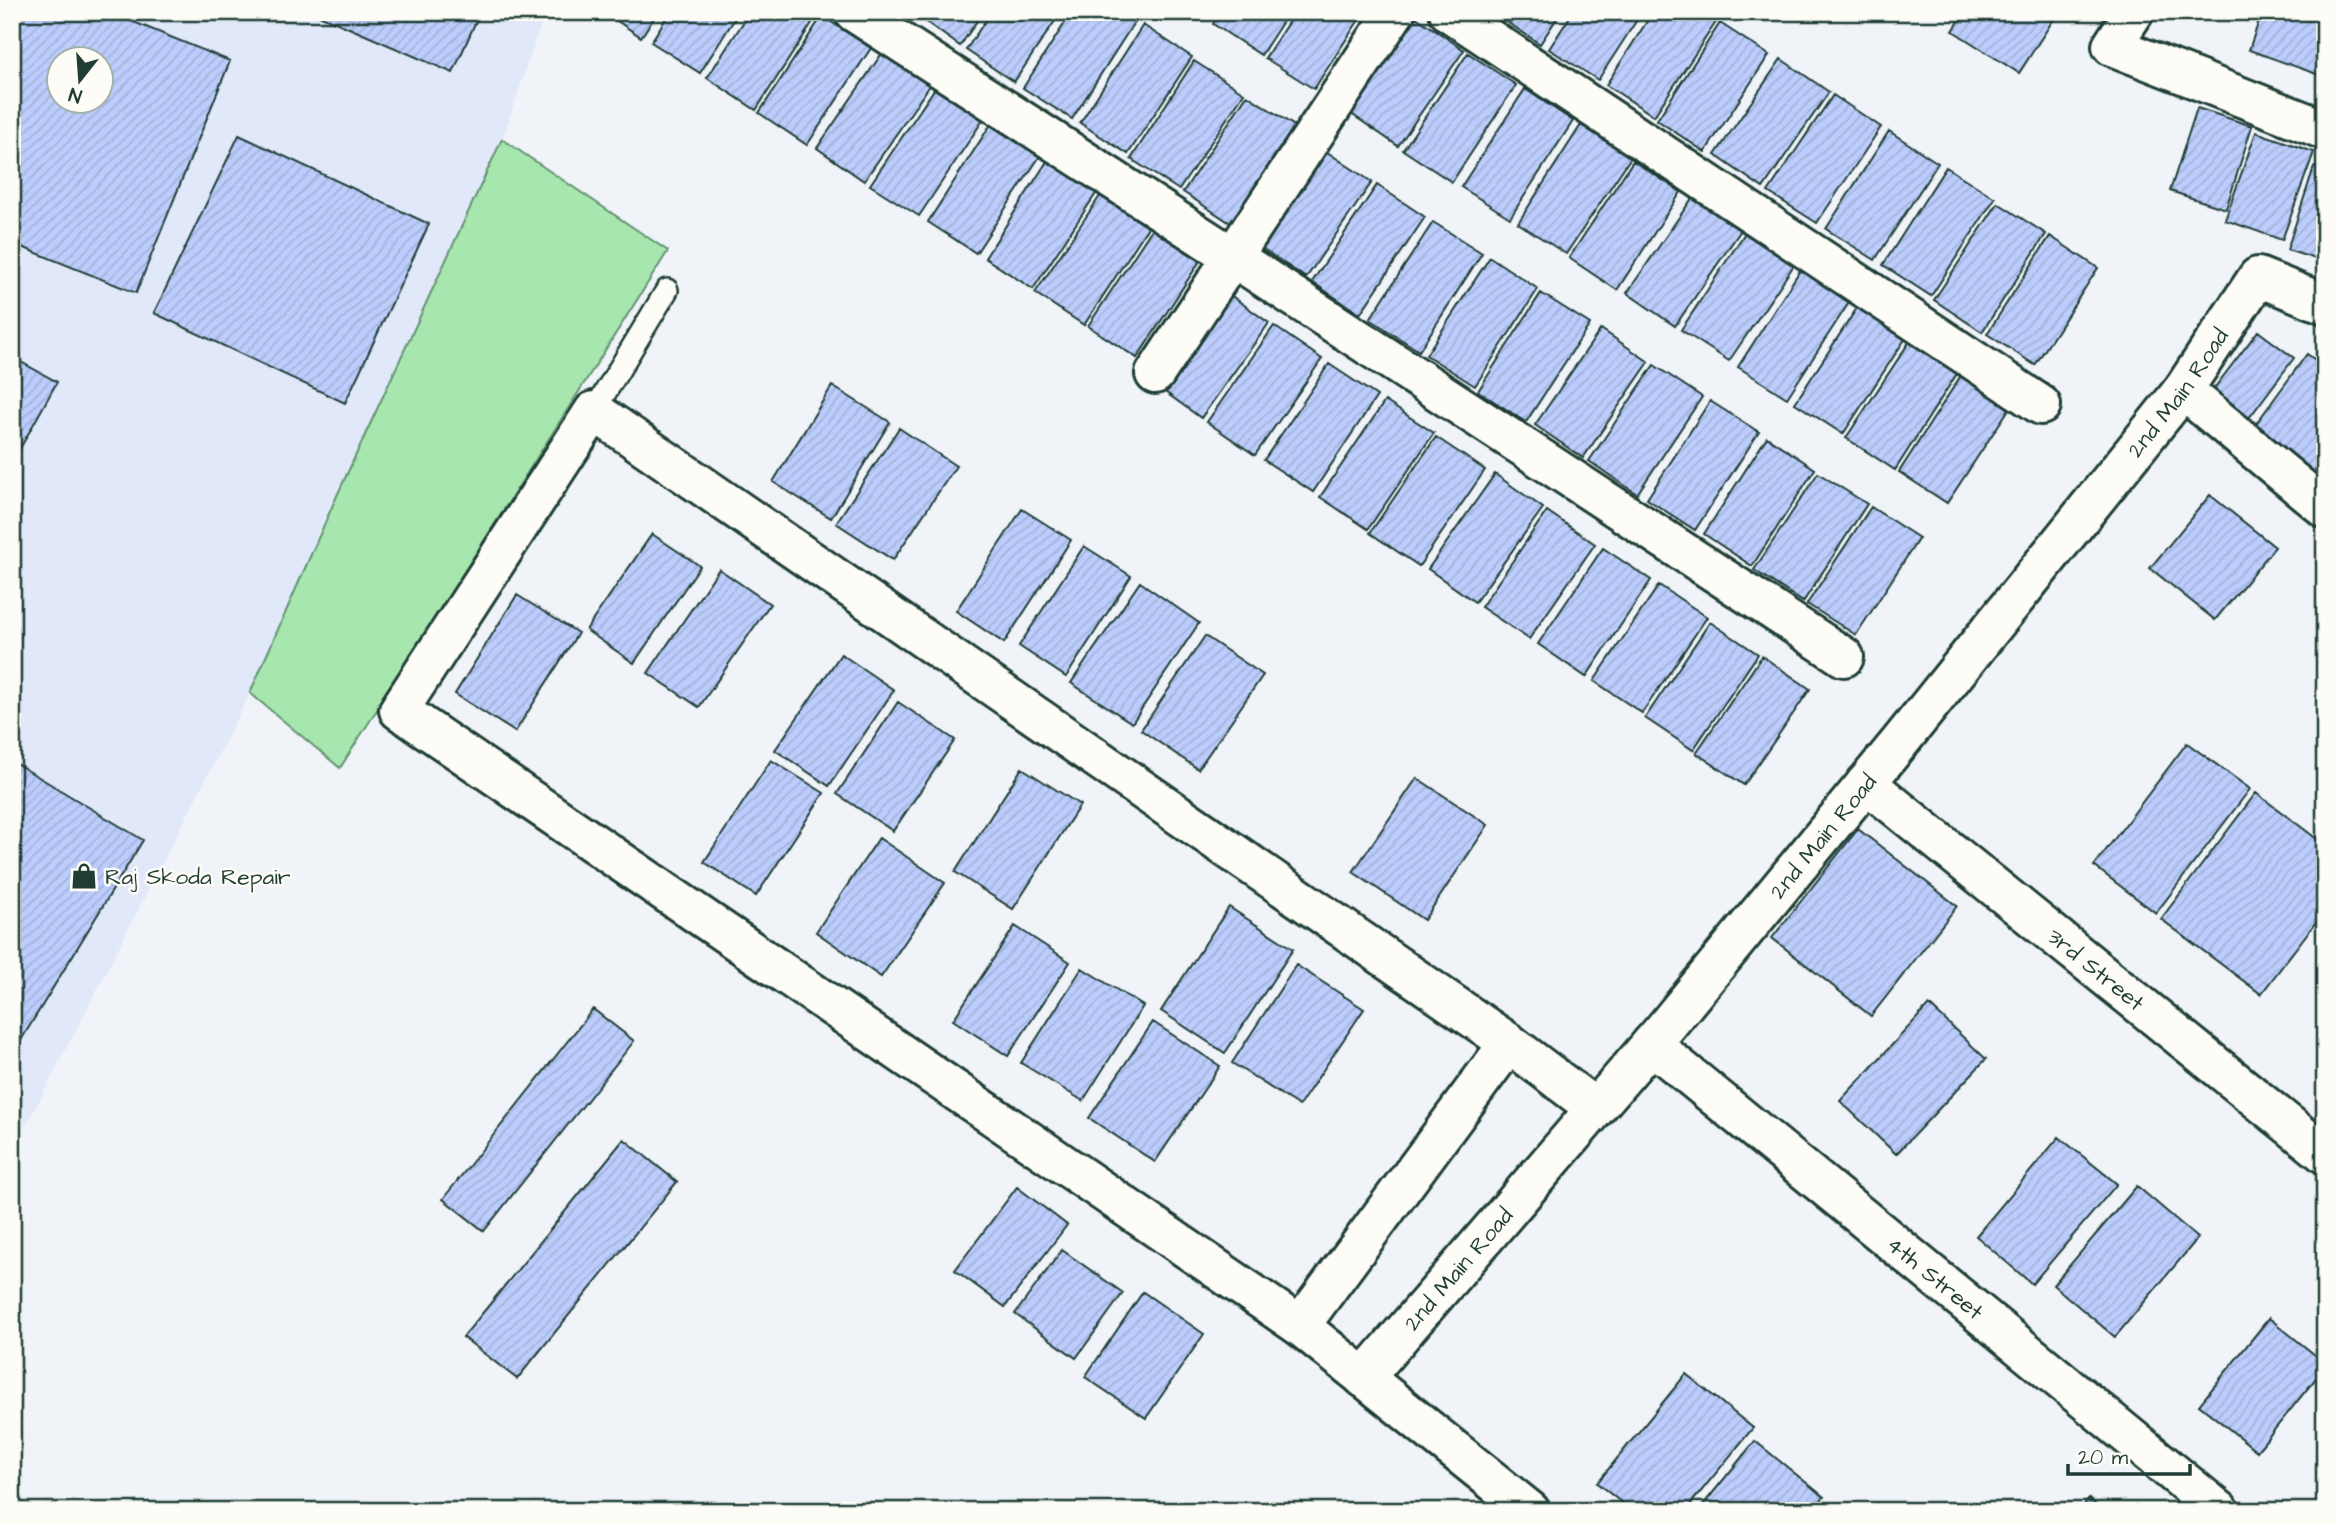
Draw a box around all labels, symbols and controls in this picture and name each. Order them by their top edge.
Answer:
north arrow [46,46,116,116]
text: N [66,80,85,109]
street label: 2nd Main Road [2120,322,2237,465]
street label: 2nd Main Road [1762,767,1885,906]
shop icon: Raj Skoda Repair [69,861,99,891]
place label: Raj Skoda Repair [105,861,291,893]
street label: 3rd Street [2040,921,2151,1019]
street label: 2nd Main Road [1396,1201,1521,1338]
street label: 4th Street [1880,1229,1991,1328]
scale bar [2068,1432,2190,1476]
text: 20 m [2078,1443,2129,1472]

